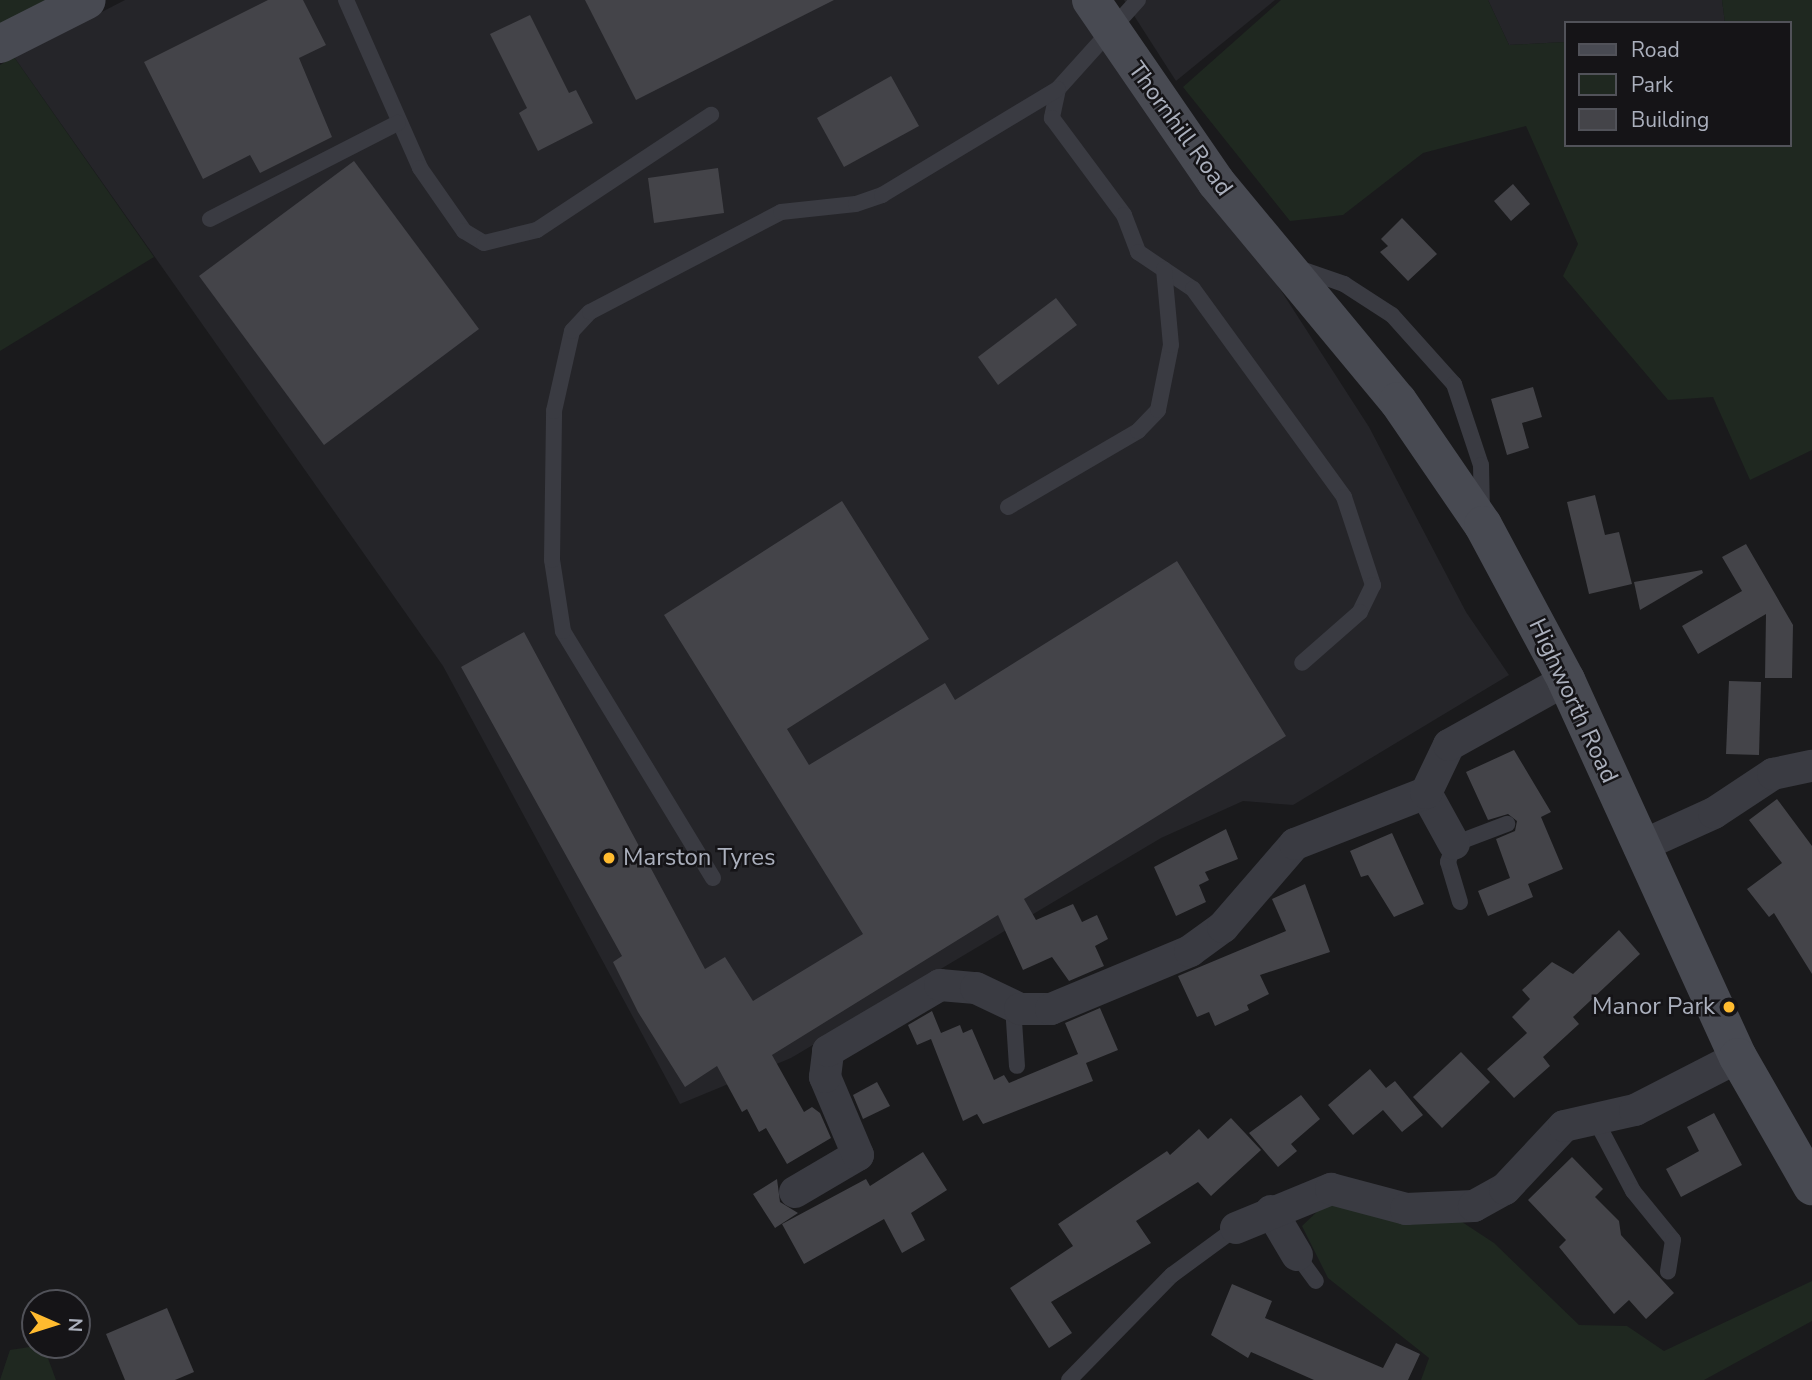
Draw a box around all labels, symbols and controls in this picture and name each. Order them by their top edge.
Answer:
legend [1563,21,1791,147]
text: Road [1631,36,1680,64]
street label: Thornhill Road [1122,56,1238,202]
text: Park [1631,71,1673,99]
text: Building [1631,106,1709,134]
street label: Highworth Road [1522,614,1624,788]
place label: Marston Tyres [623,844,776,872]
marker: Marston Tyres [601,850,617,866]
place label: Manor Park [1592,993,1715,1021]
marker: Manor Park [1721,999,1737,1015]
north arrow [21,1289,91,1359]
text: N [62,1317,88,1333]

